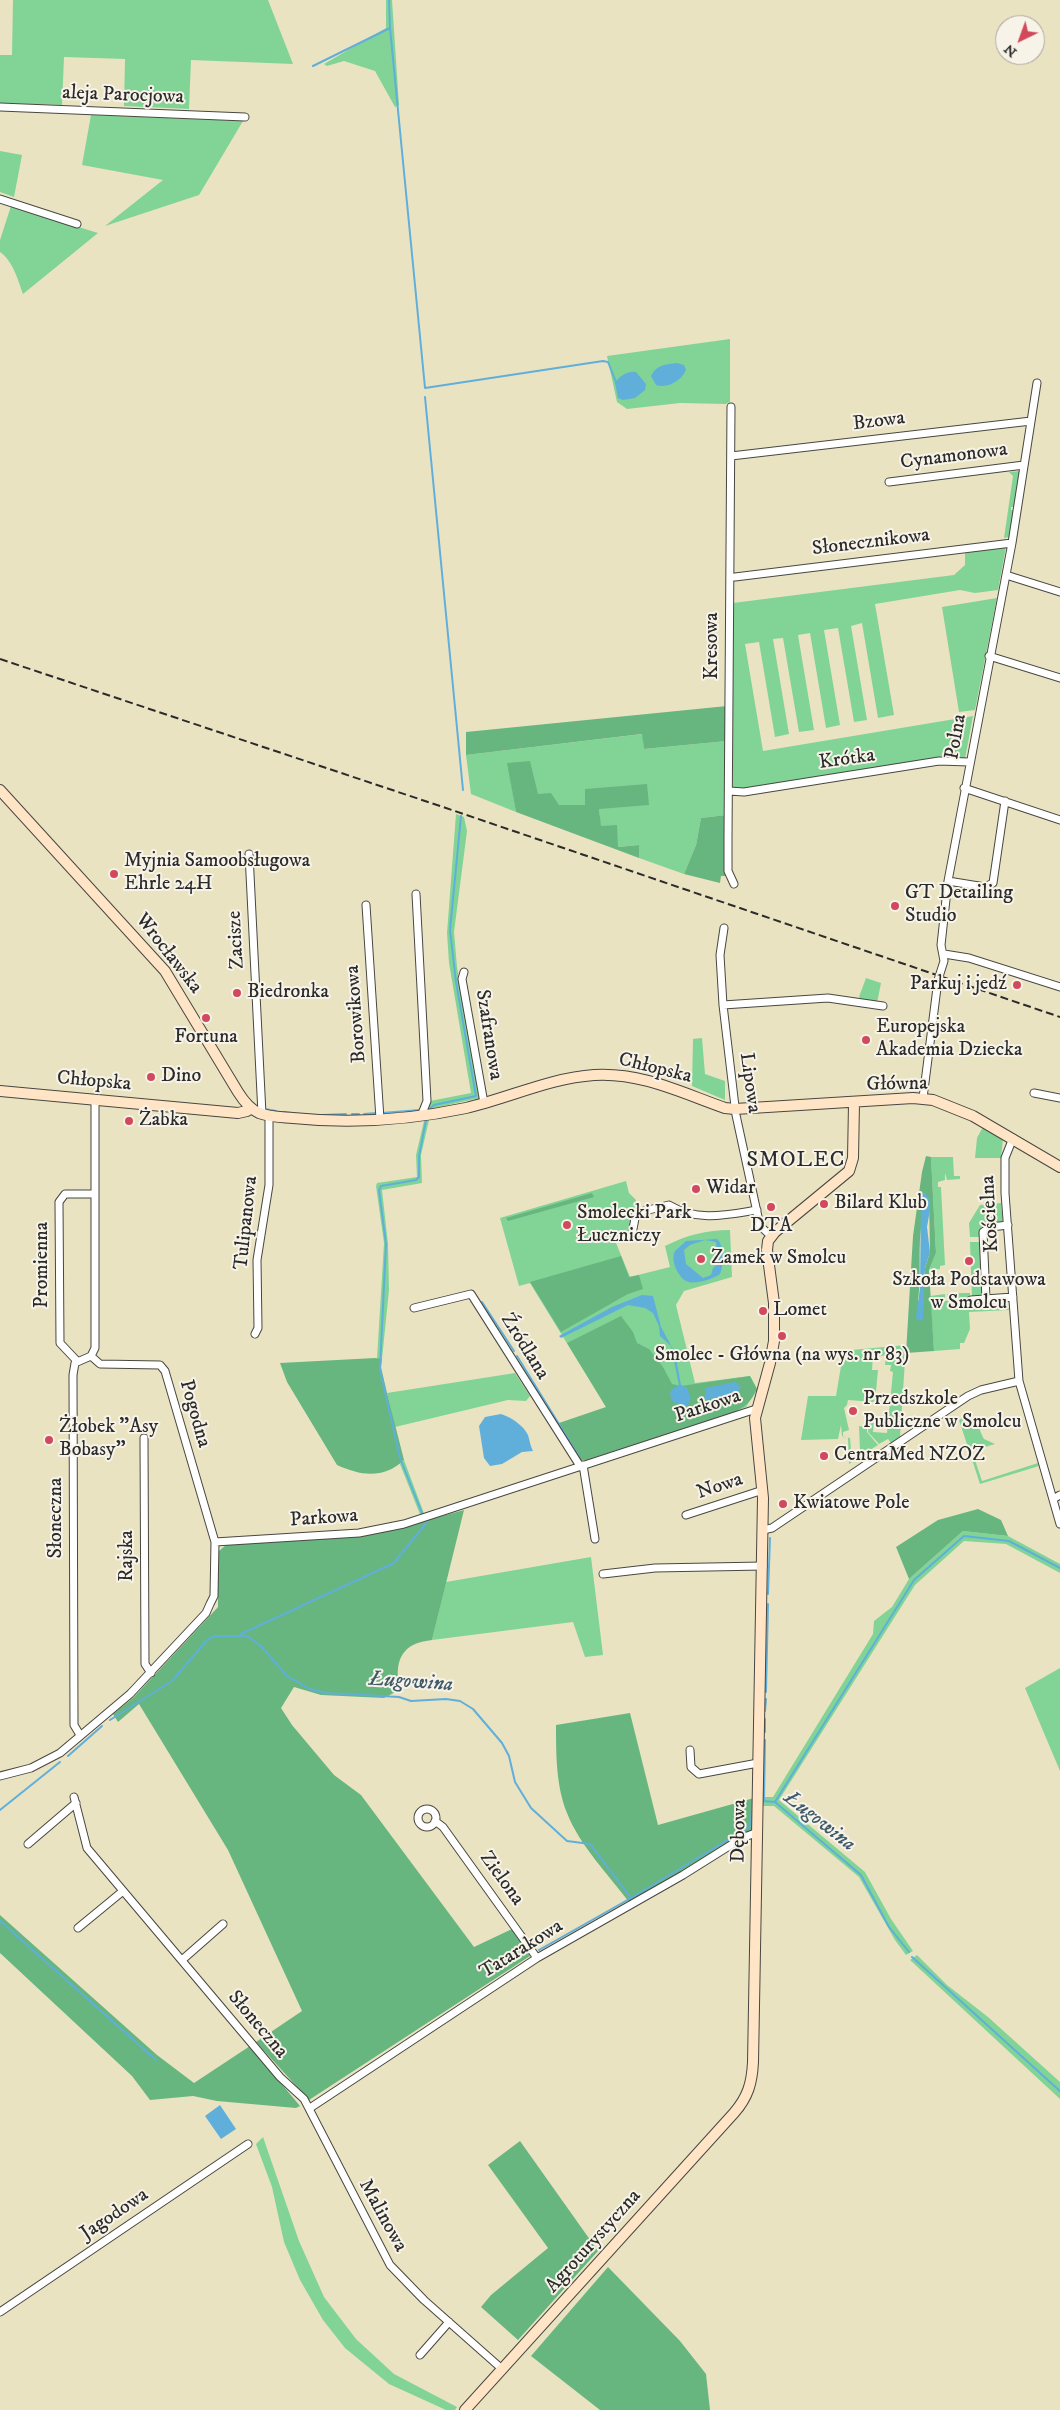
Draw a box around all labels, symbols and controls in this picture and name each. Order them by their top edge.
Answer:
north arrow [995,15,1045,65]
text: N [1000,40,1021,61]
street label: aleja Parocjowa [62,82,184,110]
street label: Bzowa [852,407,906,437]
street label: Cynamonowa [899,439,1009,475]
street label: Słonecznikowa [811,524,931,562]
street label: Kresowa [701,612,725,680]
street label: Polna [941,712,973,762]
street label: Krótka [818,744,876,776]
place label: Myjnia Samoobsługowa Ehrle 24H [124,850,310,897]
marker: Myjnia Samoobsługowa Ehrle 24H [108,868,120,880]
place label: GT Detailing Studio [905,882,1013,929]
marker: GT Detailing Studio [889,900,901,912]
street label: Wrocławska [129,909,207,999]
street label: Zacisze [223,910,251,970]
street label: Borowikowa [342,964,372,1064]
place label: Parkuj i jedź [910,973,1007,997]
marker: Parkuj i jedź [1011,979,1023,991]
place label: Biedronka [247,981,329,1005]
marker: Biedronka [231,987,243,999]
street label: Szafranowa [469,988,507,1082]
marker: Fortuna [200,1012,212,1024]
place label: Europejska Akademia Dziecka [876,1016,1022,1063]
place label: Fortuna [174,1026,238,1050]
marker: Europejska Akademia Dziecka [860,1034,872,1046]
street label: Chłopska [616,1048,694,1090]
street label: Lipowa [733,1051,765,1115]
place label: Dino [161,1065,201,1089]
street label: Chłopska [56,1067,132,1097]
marker: Dino [145,1071,157,1083]
street label: Główna [866,1072,928,1098]
place label: Żabka [139,1109,188,1133]
marker: Żabka [123,1115,135,1127]
district label: SMOLEC [746,1148,846,1174]
street label: Tulipanowa [230,1175,264,1271]
street label: Kościelna [977,1175,1005,1253]
place label: Widar [706,1177,755,1201]
marker: Widar [690,1183,702,1195]
place label: Bilard Klub [834,1192,927,1216]
marker: Bilard Klub [818,1198,830,1210]
marker: DTA [765,1201,777,1213]
place label: Smolecki Park Łuczniczy [577,1202,692,1249]
place label: DTA [750,1215,792,1239]
marker: Smolecki Park Łuczniczy [561,1219,573,1231]
street label: Promienna [31,1222,55,1308]
place label: Zamek w Smolcu [711,1247,846,1271]
marker: Zamek w Smolcu [695,1253,707,1265]
marker: Szkoła Podstawowa w Smolcu [963,1255,975,1267]
place label: Szkoła Podstawowa w Smolcu [892,1269,1046,1316]
place label: Lomet [773,1299,827,1323]
marker: Lomet [757,1305,769,1317]
street label: Źródlana [494,1309,554,1385]
marker: Smolec - Główna (na wys. nr 83) [776,1330,788,1342]
place label: Smolec - Główna (na wys. nr 83) [655,1344,909,1368]
street label: Pogodna [173,1377,215,1451]
street label: Parkowa [672,1385,744,1429]
place label: Przedszkole Publiczne w Smolcu [863,1388,1021,1435]
marker: Przedszkole Publiczne w Smolcu [847,1405,859,1417]
place label: Żłobek "Asy Bobasy" [59,1416,158,1463]
marker: Żłobek "Asy Bobasy" [43,1434,55,1446]
place label: CentraMed NZOZ [834,1444,985,1468]
marker: CentraMed NZOZ [818,1450,830,1462]
street label: Nowa [694,1468,746,1506]
street label: Słoneczna [45,1477,69,1559]
place label: Kwiatowe Pole [793,1492,909,1516]
marker: Kwiatowe Pole [777,1498,789,1510]
street label: Parkowa [289,1505,359,1533]
street label: Rajska [116,1530,140,1582]
water label: Ługowina [368,1668,454,1698]
water label: Ługowina [778,1786,860,1858]
street label: Dębowa [727,1799,753,1863]
street label: Zielona [473,1847,529,1911]
street label: Tatarakowa [476,1915,568,1985]
street label: Słoneczna [222,1986,292,2064]
street label: Malinowa [352,2176,412,2256]
street label: Jagodowa [77,2184,153,2246]
street label: Agroturystyczna [541,2185,647,2299]

